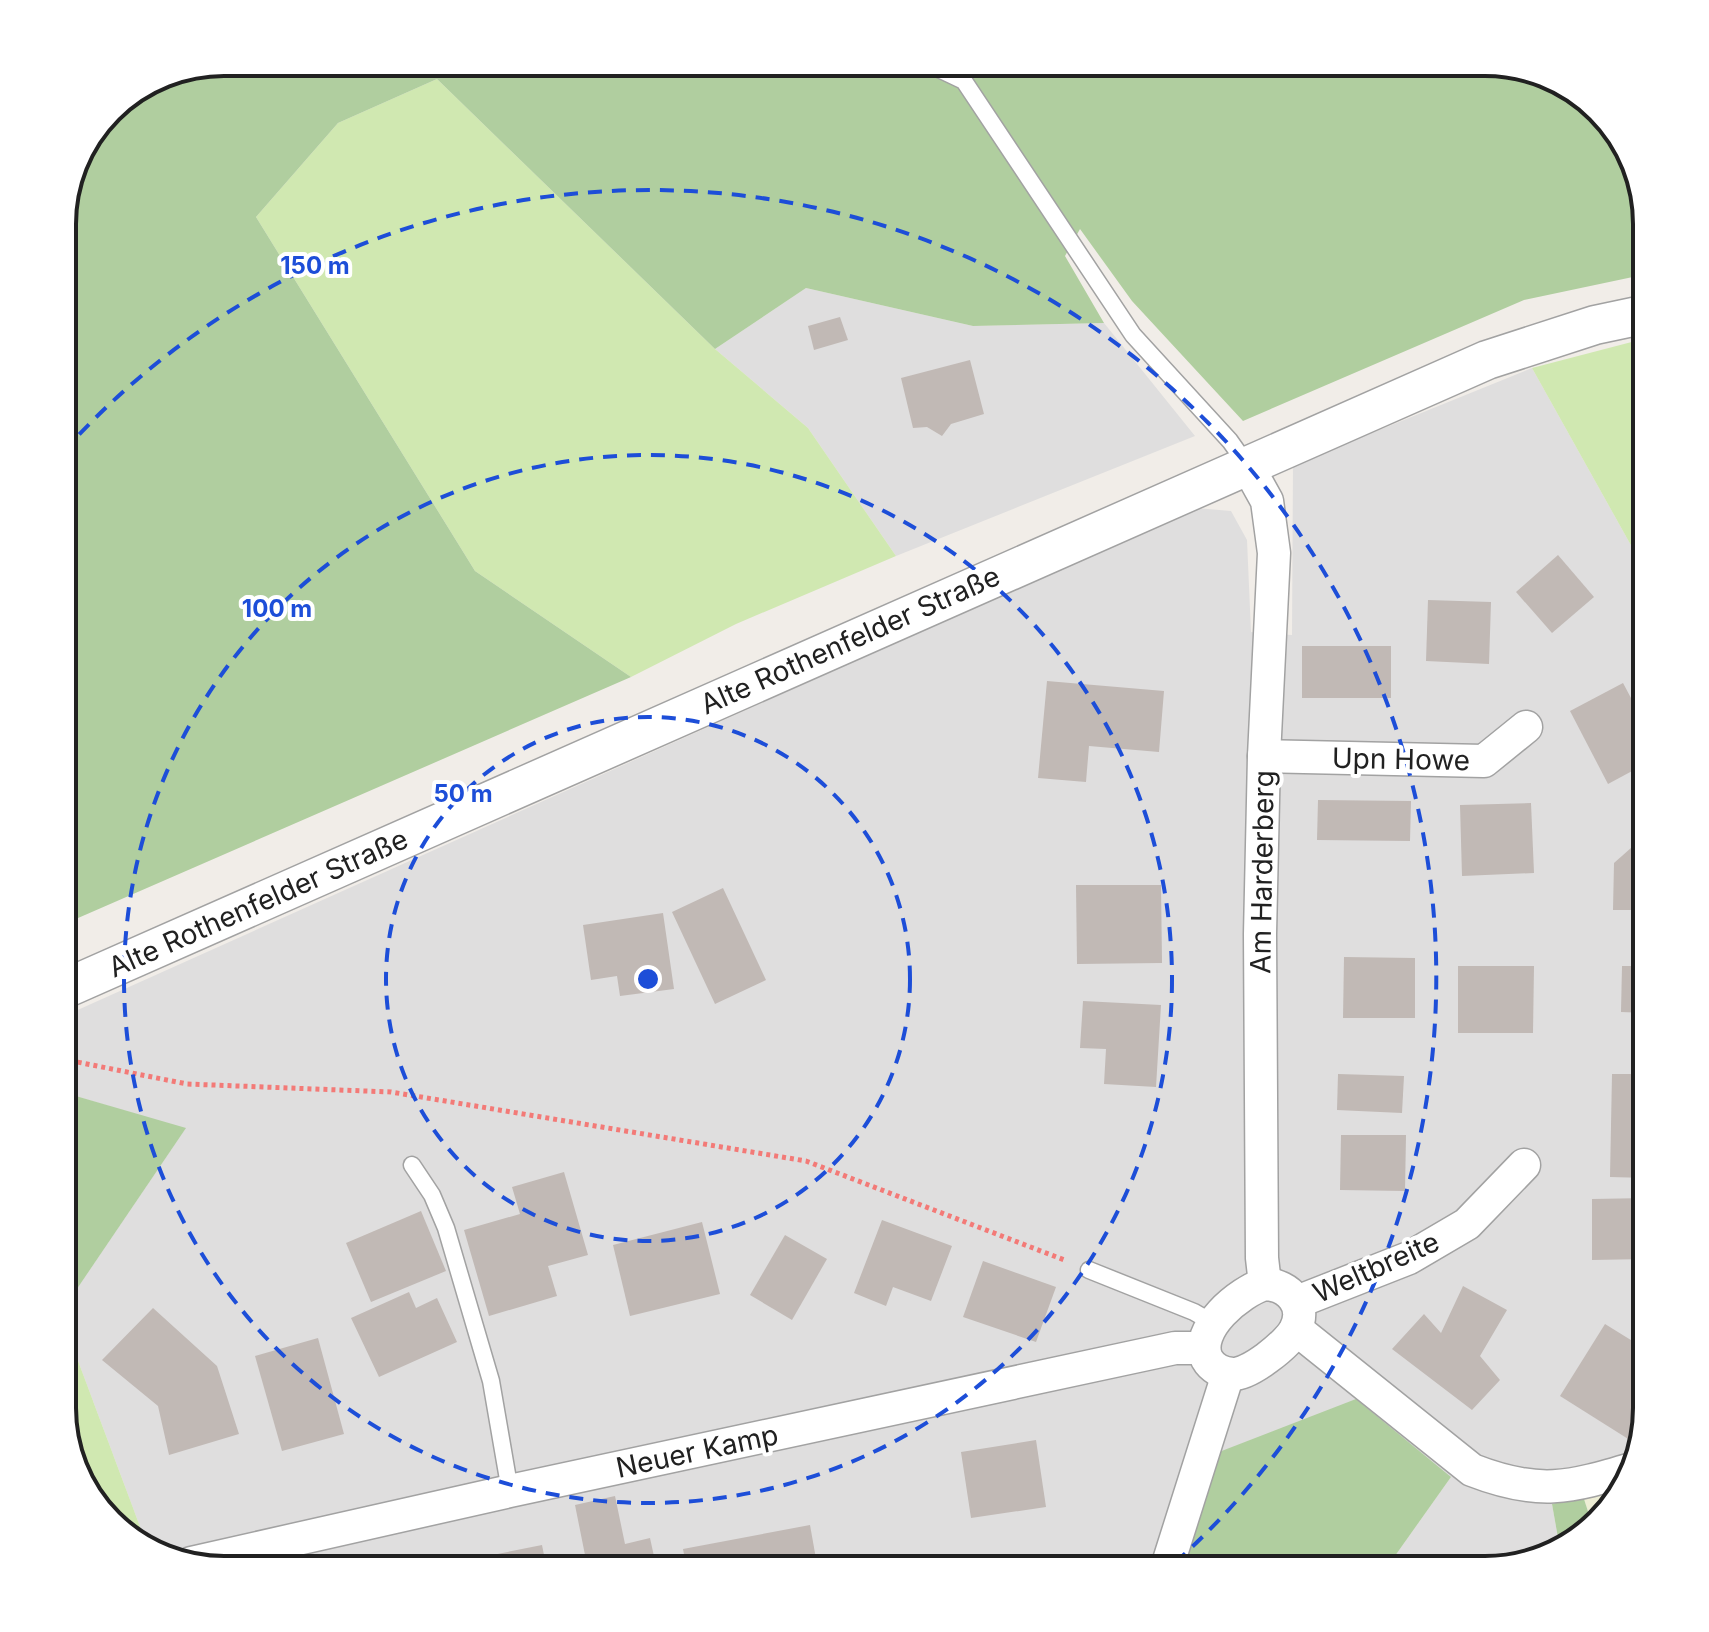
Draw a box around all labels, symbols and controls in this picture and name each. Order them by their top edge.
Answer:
text: 150 m [280,251,350,280]
street label: Alte Rothenfelder Straße [695,559,1005,721]
text: 100 m [242,594,312,623]
street label: Upn Howe [1332,741,1470,777]
street label: Am Harderberg [1243,770,1281,974]
text: 50 m [433,779,493,808]
street label: Alte Rothenfelder Straße [103,822,413,984]
centre of rings [634,965,662,993]
street label: Weltbreite [1308,1224,1444,1310]
street label: Neuer Kamp [613,1417,781,1485]

